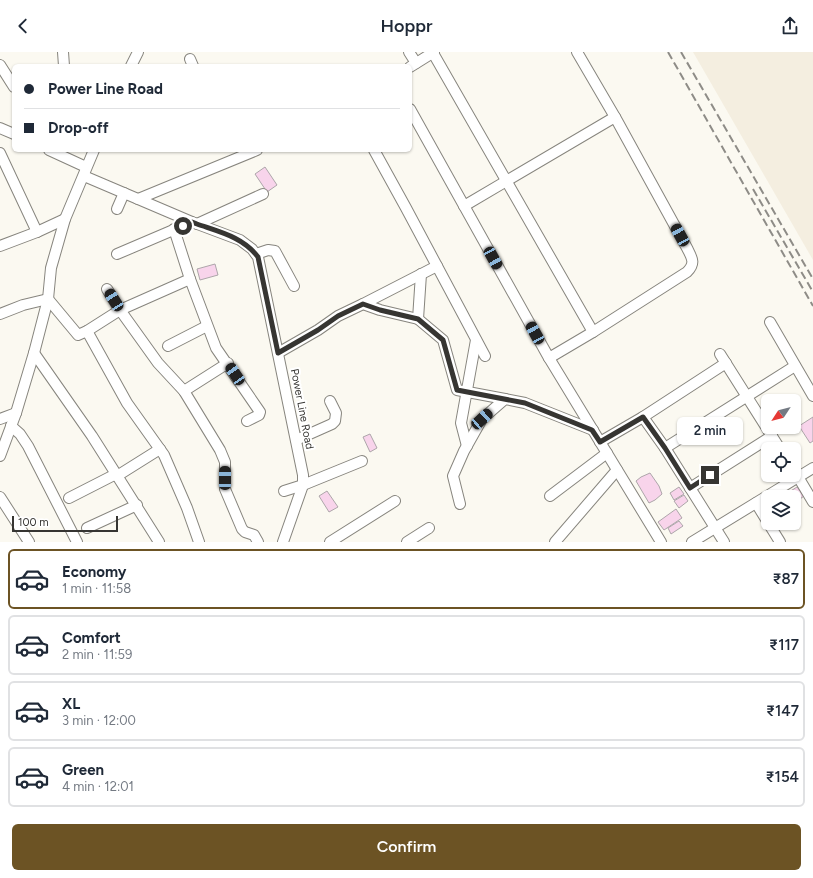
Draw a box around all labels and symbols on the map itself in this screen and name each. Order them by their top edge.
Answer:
route start [174,217,192,235]
car [669,222,691,248]
car [482,245,504,271]
car [103,287,125,313]
car [524,320,546,346]
car [223,361,247,387]
street label: Power Line Road [288,368,316,450]
north arrow [761,394,801,434]
car [469,407,495,431]
callout: 2 min [677,417,743,445]
car [219,466,231,490]
route end [701,466,719,484]
scale bar [12,514,118,533]

